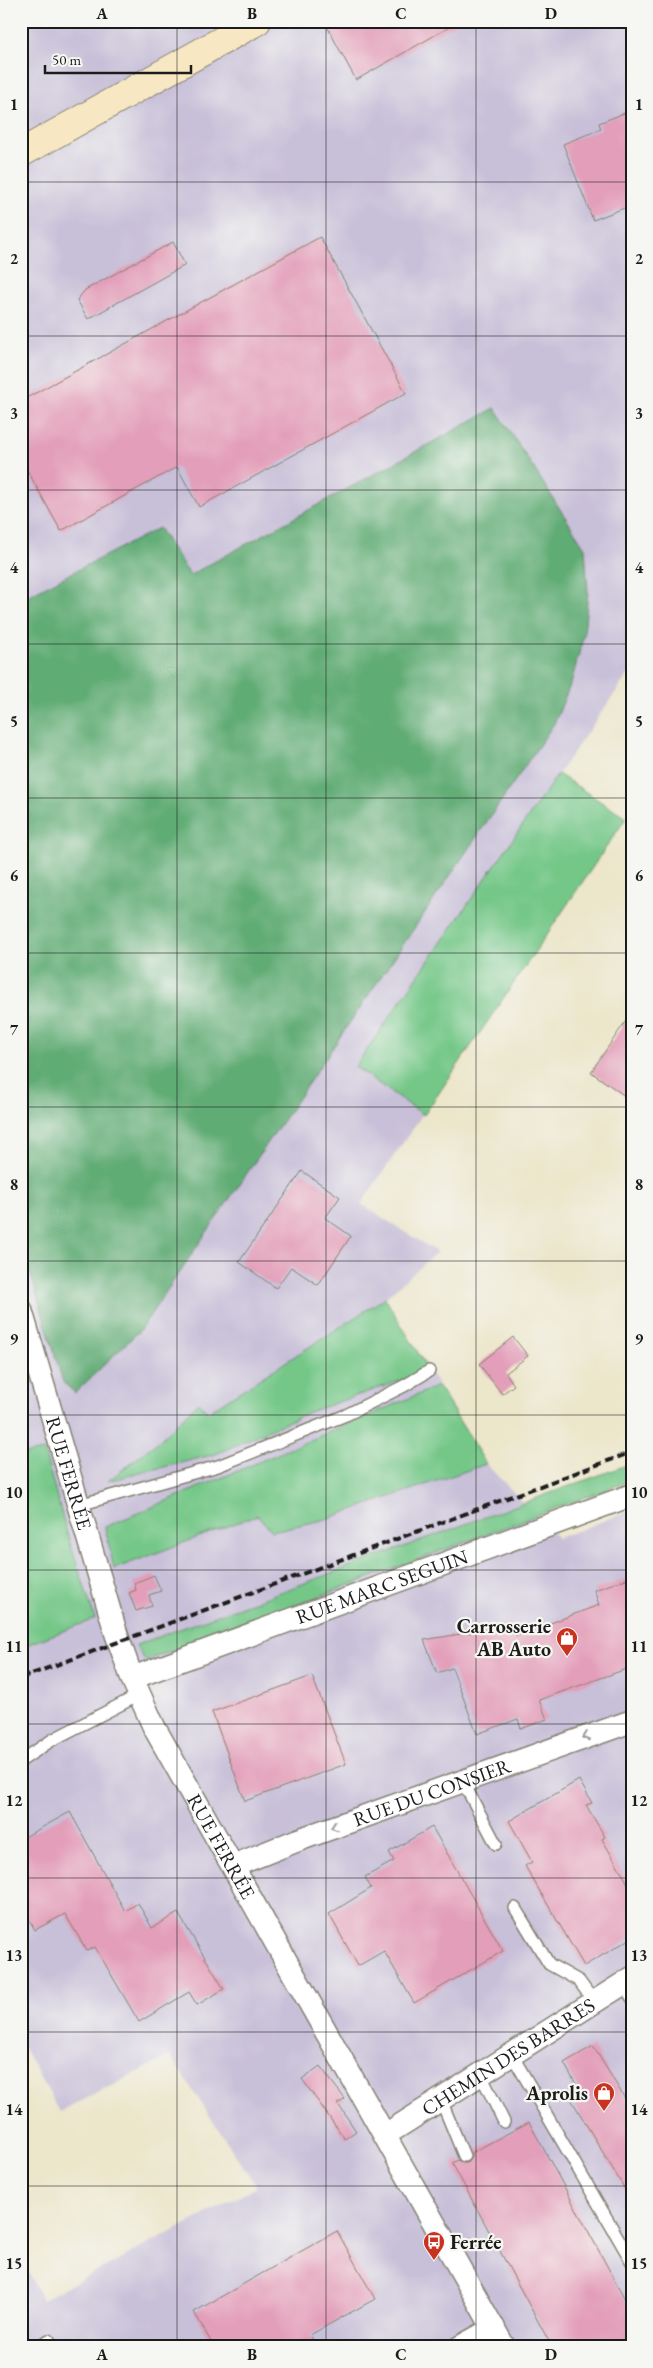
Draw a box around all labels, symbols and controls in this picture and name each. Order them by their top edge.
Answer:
text: A [95,3,108,24]
text: B [247,3,257,24]
text: C [395,3,407,24]
text: D [545,3,557,24]
scale bar [45,42,191,74]
text: 50 m [52,50,81,69]
text: 1 [10,94,18,115]
text: 1 [635,94,643,115]
text: 2 [10,248,19,269]
text: 2 [635,248,644,269]
text: 3 [10,403,18,424]
text: 3 [635,403,643,424]
text: 4 [10,557,19,578]
text: 4 [635,557,644,578]
text: 5 [10,711,18,732]
text: 5 [635,711,643,732]
text: 6 [10,865,19,886]
text: 6 [635,865,644,886]
text: 7 [10,1019,19,1040]
text: 7 [635,1019,644,1040]
text: 8 [10,1174,18,1195]
text: 8 [635,1174,643,1195]
text: 9 [10,1328,19,1349]
text: 9 [635,1328,644,1349]
street label: RUE FERRÉE [40,1413,98,1533]
text: 10 [6,1482,23,1503]
text: 10 [631,1482,648,1503]
street label: RUE MARC SEGUIN [292,1543,472,1630]
place label: Carrosserie AB Auto [457,1613,551,1662]
shop icon: Carrosserie AB Auto [555,1626,579,1657]
text: 11 [6,1636,22,1657]
text: 11 [631,1636,647,1657]
one-way arrow [582,1731,591,1741]
street label: RUE DU CONSIER [350,1752,515,1832]
street label: RUE FERRÉE [181,1789,261,1903]
text: 12 [6,1790,23,1811]
text: 12 [631,1790,648,1811]
one-way arrow [330,1821,339,1831]
text: 13 [6,1945,22,1966]
text: 13 [631,1945,647,1966]
street label: CHEMIN DES BARRES [417,1992,600,2122]
place label: Aprolis [525,2080,588,2106]
shop icon: Aprolis [592,2081,616,2112]
text: 14 [6,2099,23,2120]
text: 14 [631,2099,648,2120]
place label: Ferrée [450,2229,502,2255]
bus stop icon: Ferrée [422,2230,446,2261]
text: 15 [6,2253,22,2274]
text: 15 [631,2253,647,2274]
text: A [95,2344,108,2365]
text: B [247,2344,257,2365]
text: C [395,2344,407,2365]
text: D [545,2344,557,2365]

